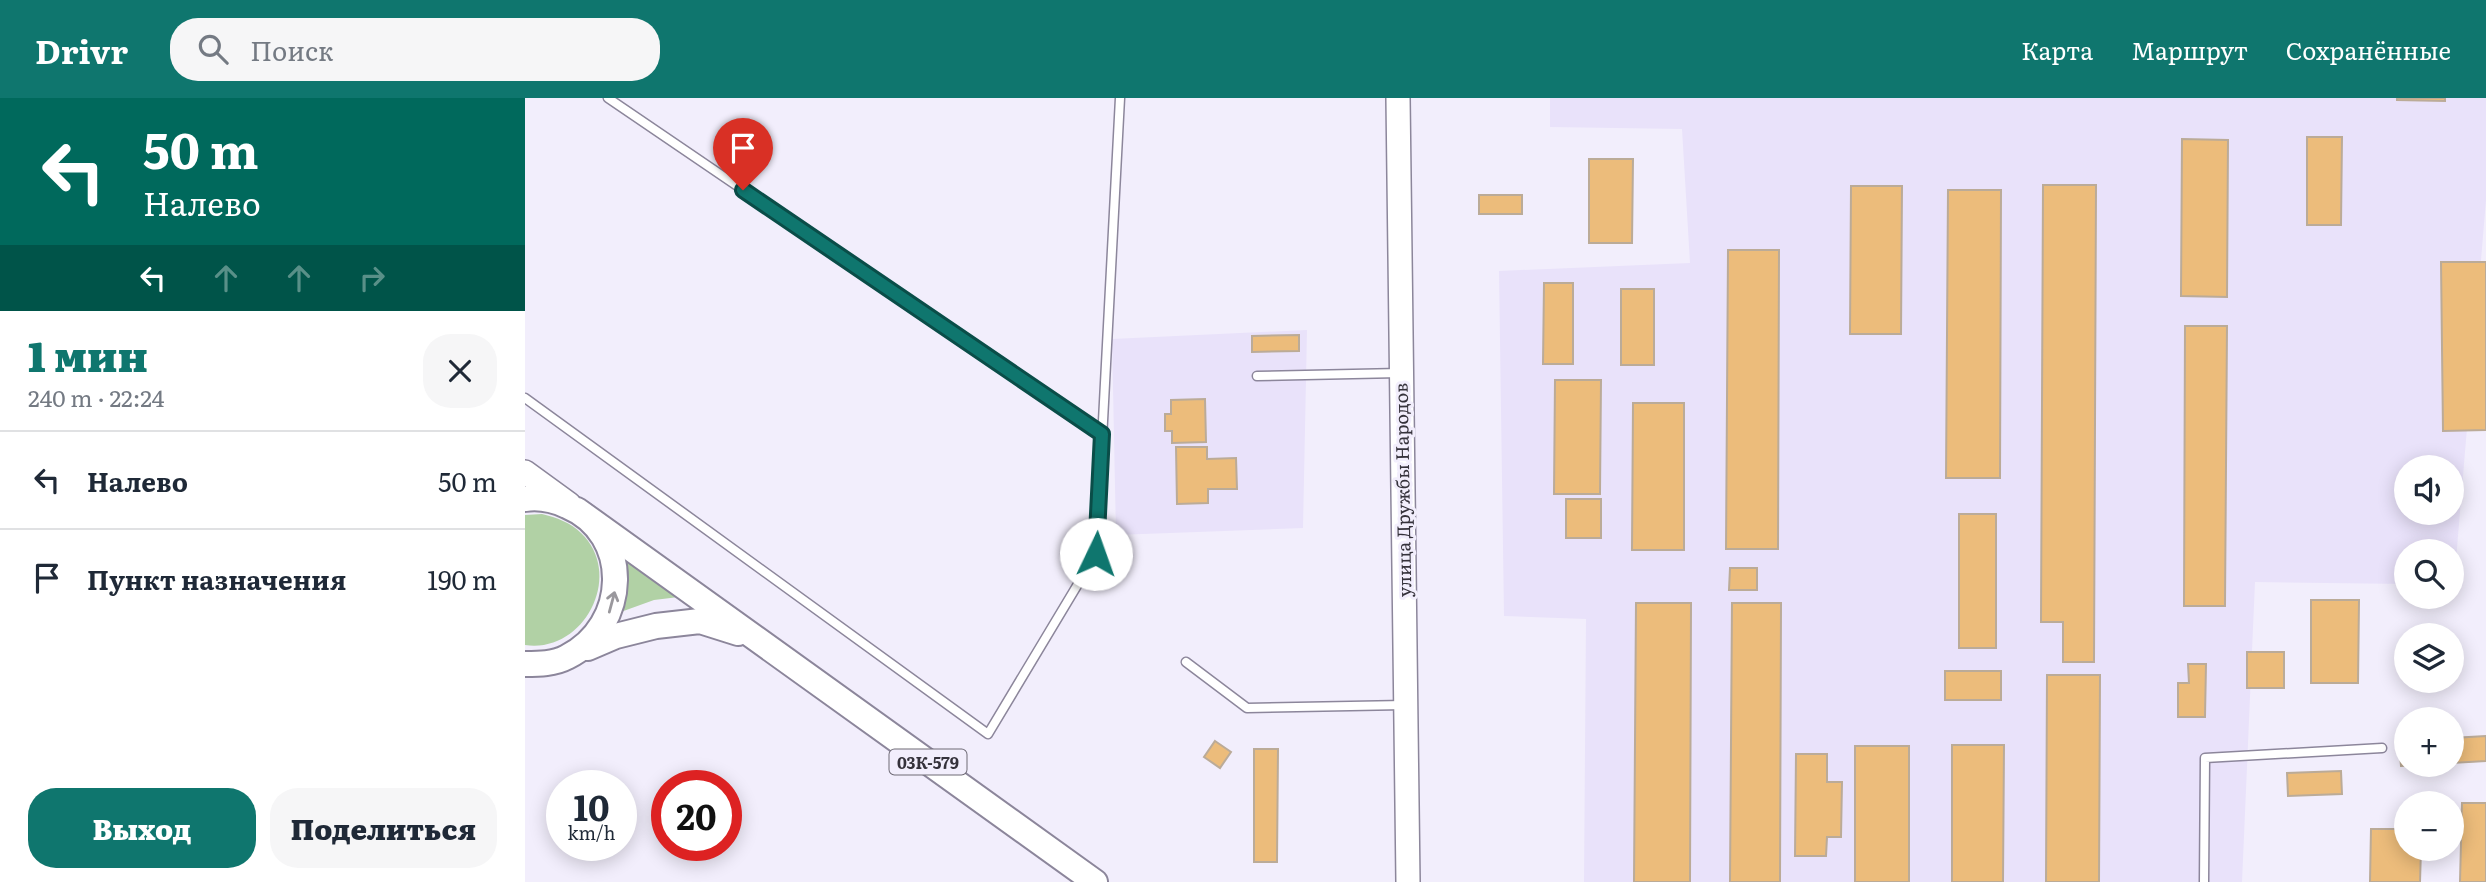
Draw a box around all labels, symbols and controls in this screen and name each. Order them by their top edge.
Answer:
search box [170,18,660,81]
text: Drivr [35,25,128,74]
icon: search [194,30,232,68]
text: Поиск [250,30,333,69]
text: Карта [2021,32,2093,67]
text: Маршрут [2131,32,2248,67]
text: Сохранённые [2286,32,2451,67]
text: 50 m [143,111,259,184]
pin [713,118,773,190]
icon: left [28,126,119,217]
icon: arrive [724,129,762,167]
text: Налево [143,178,261,226]
icon: left [134,259,172,297]
icon: ahead [207,259,245,297]
icon: ahead [280,259,318,297]
icon: right [353,259,391,297]
text: 1 мин [28,323,148,385]
button: close [423,334,497,408]
text: 240 m · 22:24 [28,380,164,414]
street label: улица Дружбы Народов [1387,383,1417,597]
map controls [2394,455,2464,861]
button: sound [2394,455,2464,525]
icon: left [28,461,66,499]
text: Налево [87,461,188,500]
text: 50 m [438,461,497,500]
position arrow [1059,517,1133,591]
button: search [2394,539,2464,609]
icon: arrive [28,559,66,597]
text: Пункт назначения [87,559,346,598]
text: 190 m [427,559,497,598]
one-way arrow [606,591,619,614]
button: layers [2394,623,2464,693]
button: + [2394,707,2464,777]
road number: 03К-579 [889,750,967,775]
speed limit sign: 20 [651,770,742,861]
text: 10 [573,780,610,832]
button: Выход [28,788,256,868]
button: Поделиться [270,788,497,868]
button: − [2394,791,2464,861]
text: km/h [568,819,615,846]

